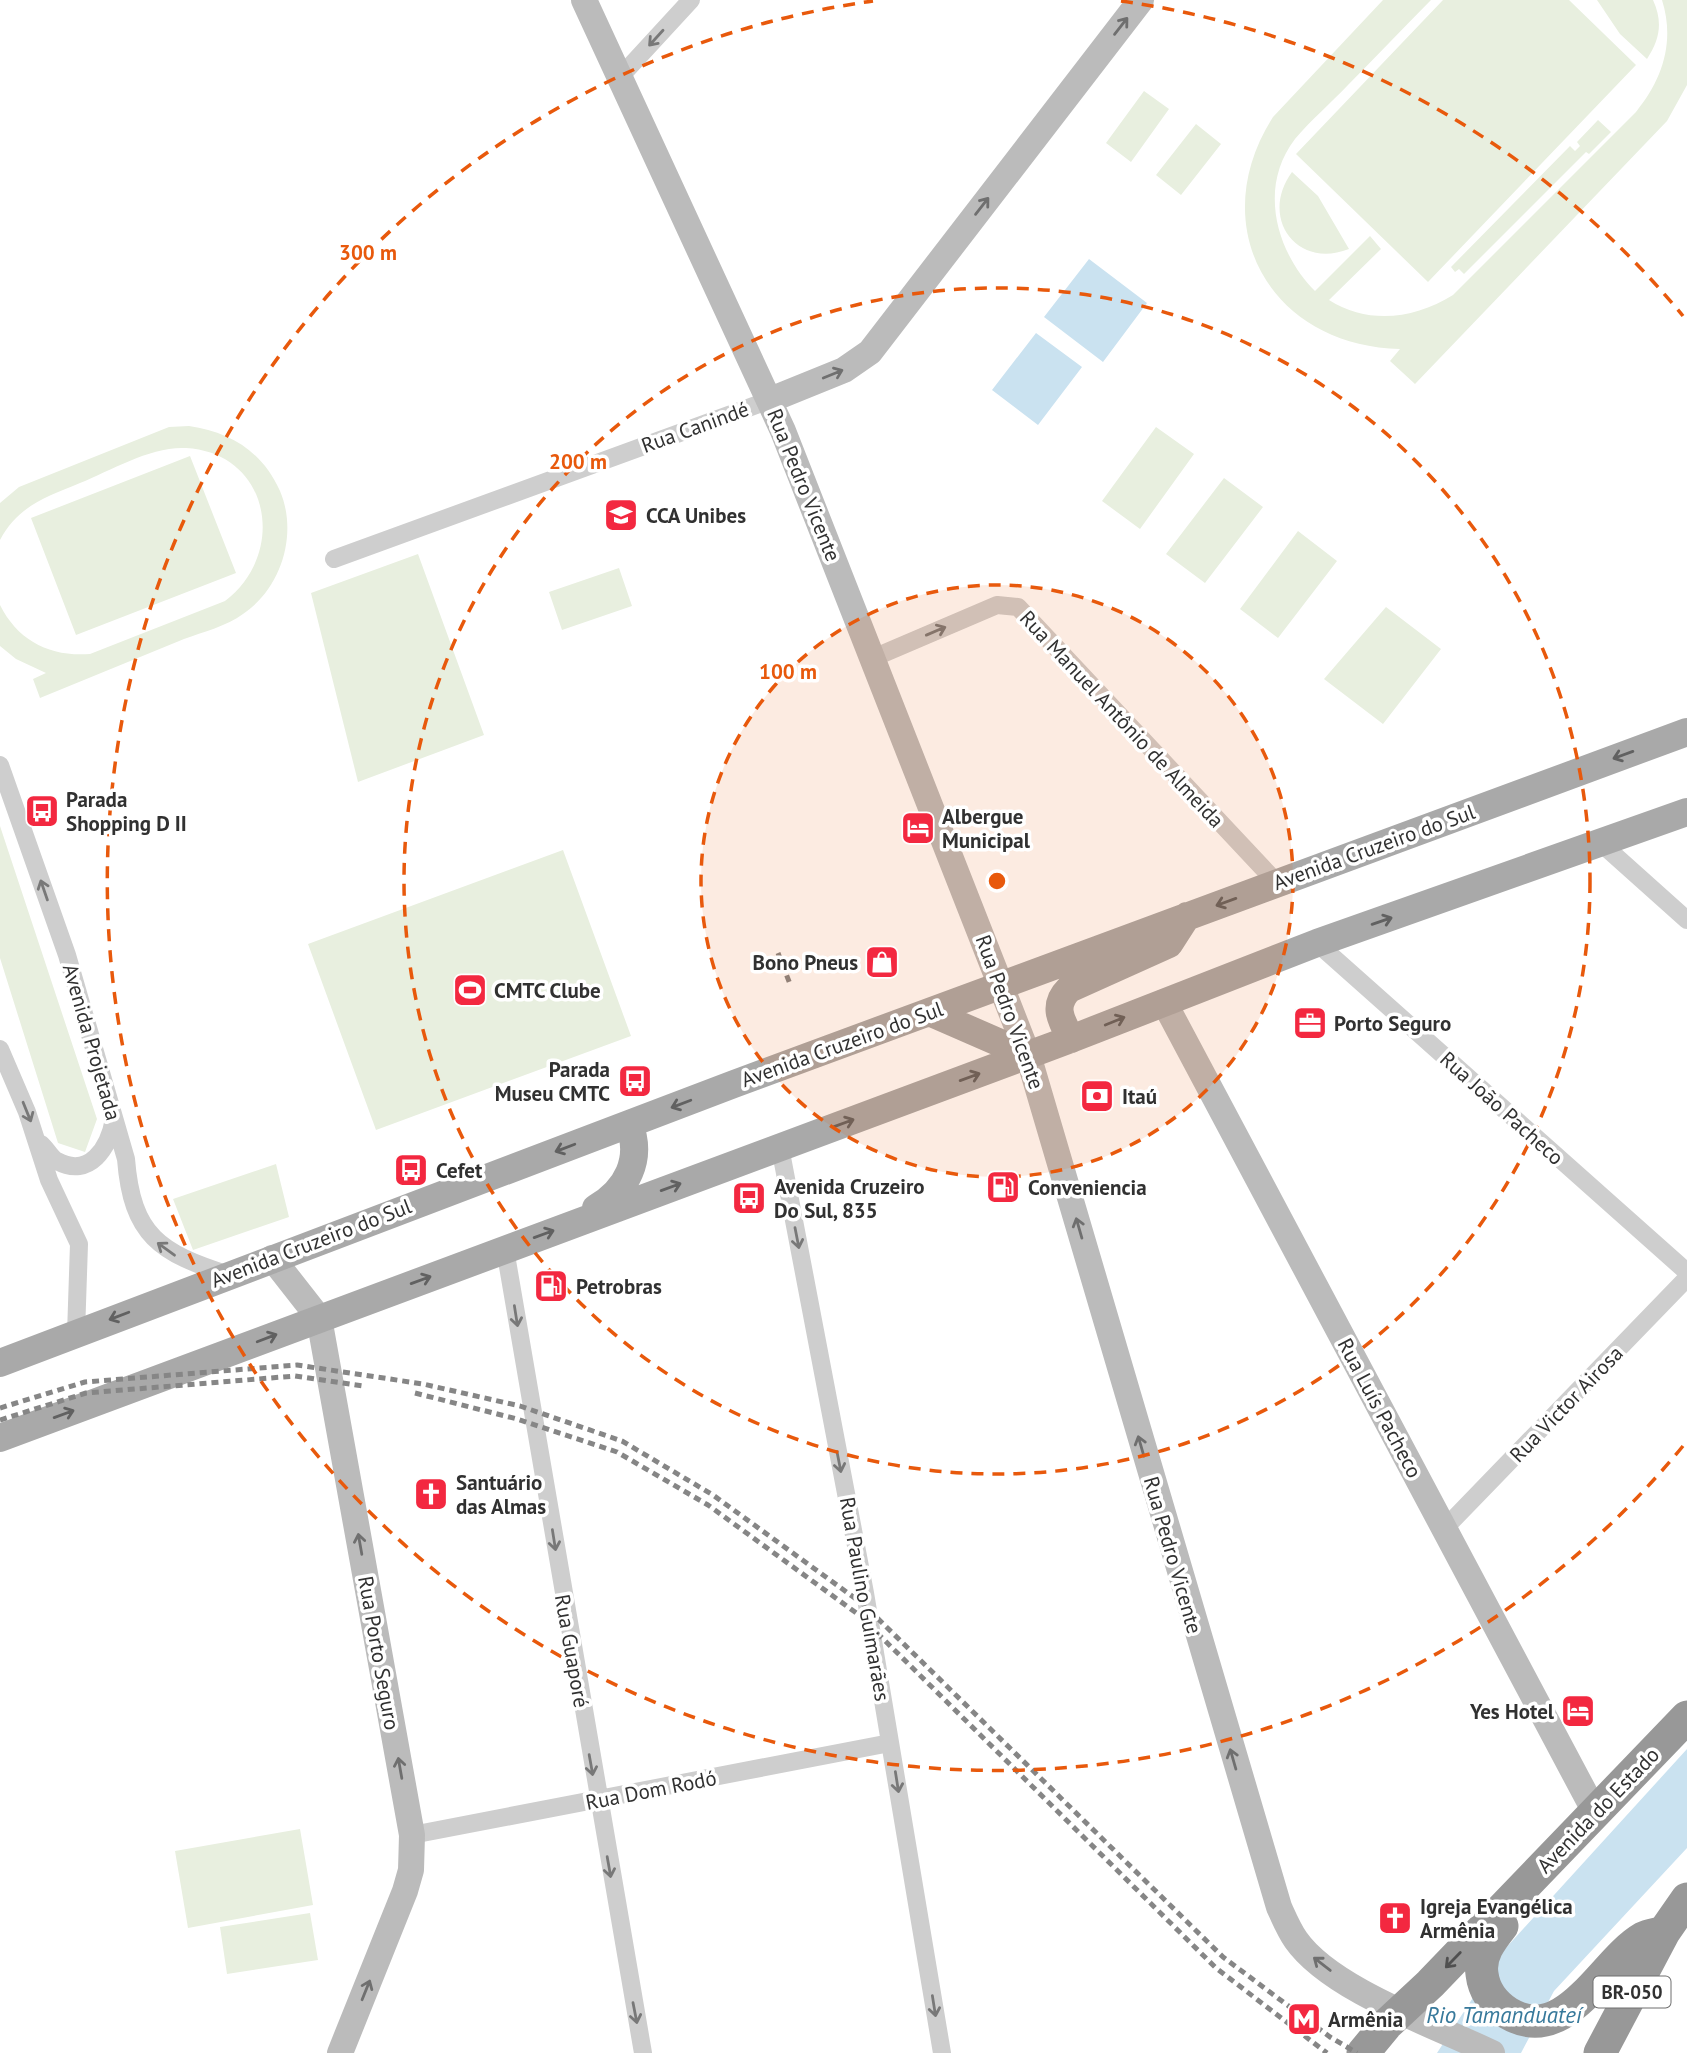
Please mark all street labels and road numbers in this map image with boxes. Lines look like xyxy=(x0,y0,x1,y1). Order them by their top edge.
street label: Rua Canindé xyxy=(638,395,752,459)
street label: Rua Pedro Vicente xyxy=(761,405,847,565)
street label: Rua Manuel Antônio de Almeida xyxy=(1014,605,1230,833)
street label: Avenida Cruzeiro do Sul xyxy=(1269,798,1479,896)
street label: Rua Pedro Vicente xyxy=(970,931,1050,1093)
street label: Avenida Projetada xyxy=(57,961,127,1123)
street label: Avenida Cruzeiro do Sul xyxy=(737,995,947,1093)
street label: Rua João Pacheco xyxy=(1435,1045,1569,1171)
street label: Avenida Cruzeiro do Sul xyxy=(207,1192,415,1294)
street label: Rua Luís Pacheco xyxy=(1332,1333,1428,1483)
street label: Rua Victor Airosa xyxy=(1504,1340,1628,1468)
street label: Rua Pedro Vicente xyxy=(1138,1473,1208,1637)
street label: Rua Paulino Guimarães xyxy=(834,1495,896,1703)
street label: Rua Porto Seguro xyxy=(352,1574,406,1732)
street label: Rua Guaporé xyxy=(549,1592,595,1710)
street label: Avenida do Estado xyxy=(1531,1741,1665,1879)
street label: Rua Dom Rodó xyxy=(583,1764,719,1816)
road number: BR-050 xyxy=(1594,1976,1670,2008)

